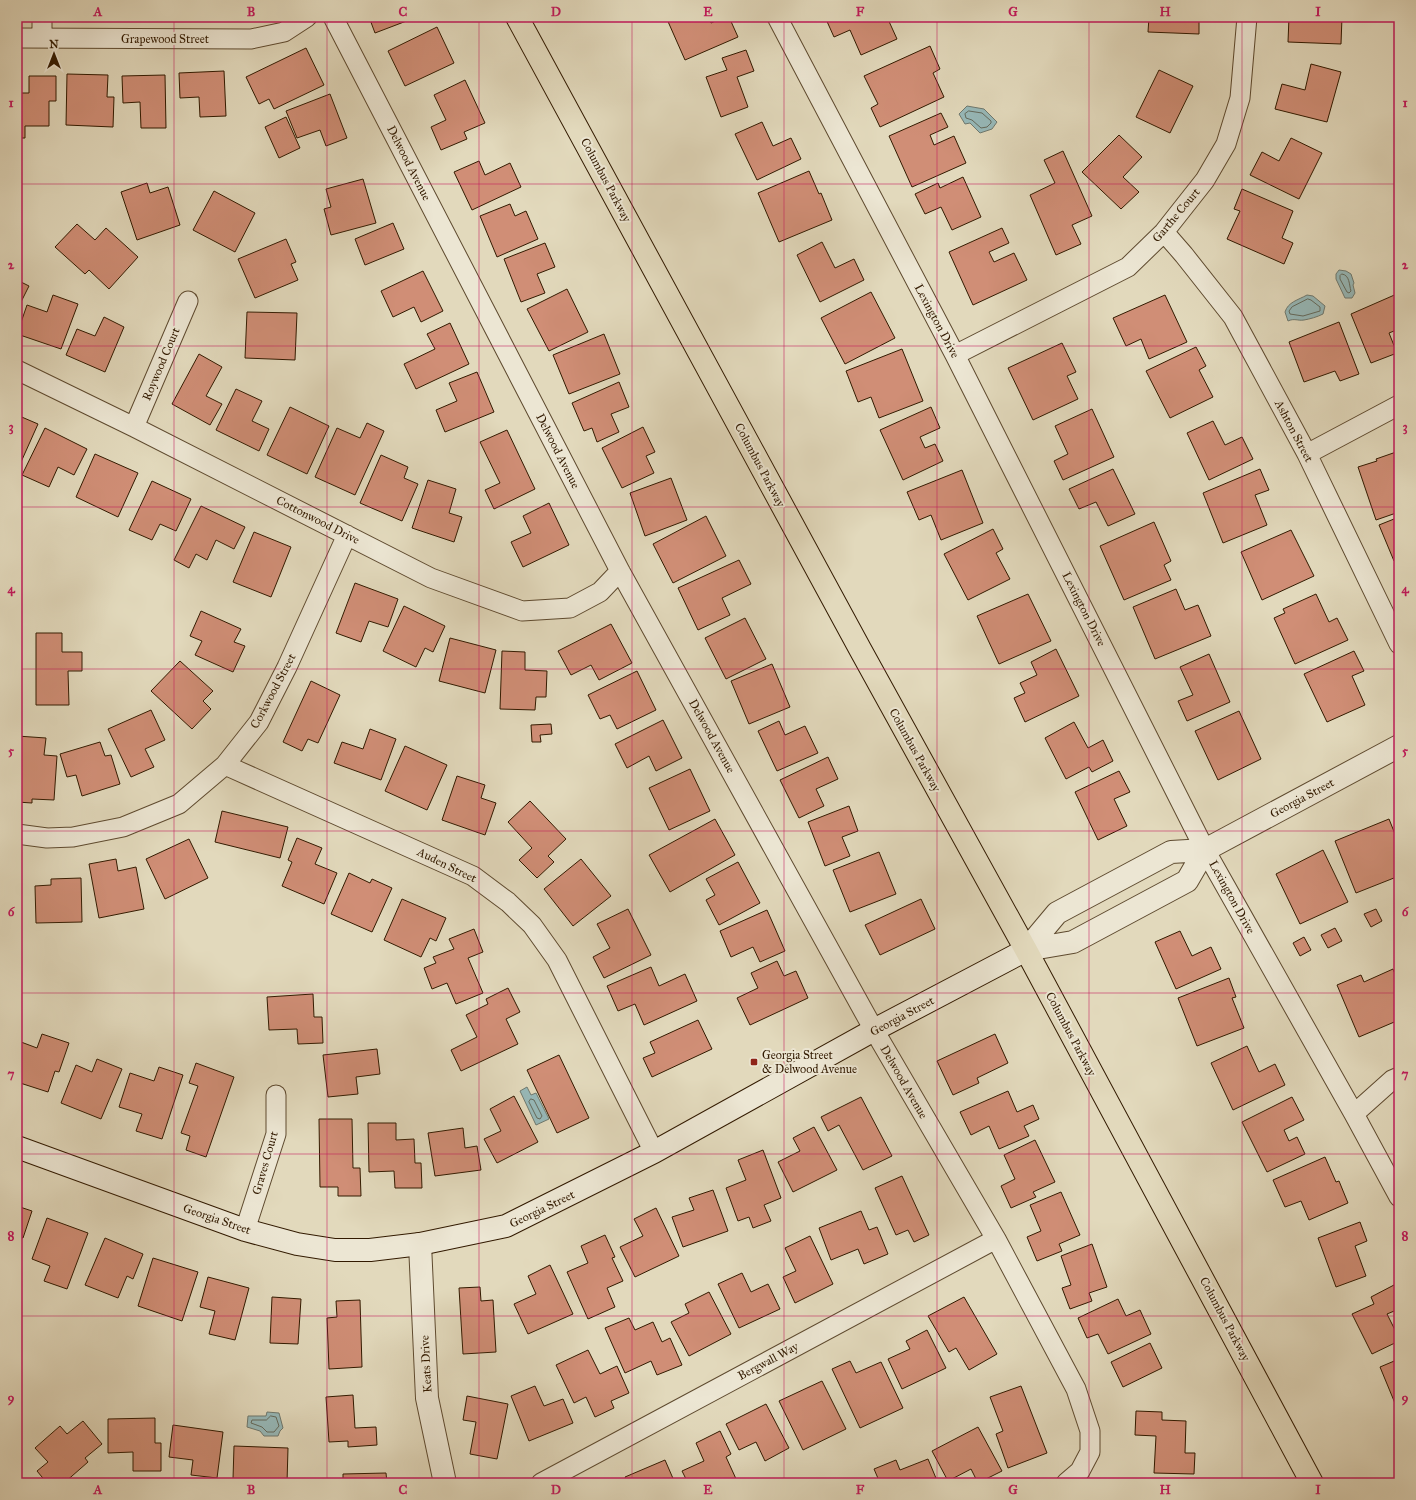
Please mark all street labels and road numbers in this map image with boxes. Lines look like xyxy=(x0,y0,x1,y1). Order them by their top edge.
street label: Grapewood Street xyxy=(121,32,210,46)
street label: Delwood Avenue xyxy=(384,123,434,203)
street label: Columbus Parkway xyxy=(578,136,634,225)
street label: Garthe Court xyxy=(1149,185,1203,245)
street label: Lexington Drive xyxy=(911,282,962,361)
street label: Roywood Court xyxy=(139,325,183,403)
street label: Ashton Street xyxy=(1271,397,1317,465)
street label: Delwood Avenue xyxy=(533,411,583,491)
street label: Columbus Parkway xyxy=(732,421,788,510)
street label: Cottonwood Drive xyxy=(274,493,362,547)
street label: Lexington Drive xyxy=(1058,569,1109,649)
street label: Corkwood Street xyxy=(247,651,299,731)
street label: Delwood Avenue xyxy=(686,697,738,775)
street label: Columbus Parkway xyxy=(886,706,944,794)
street label: Georgia Street xyxy=(1267,775,1338,822)
street label: Auden Street xyxy=(414,844,480,886)
street label: Lexington Drive xyxy=(1205,858,1258,937)
street label: Columbus Parkway xyxy=(1043,990,1099,1079)
street label: Georgia Street xyxy=(867,993,938,1040)
street label: Delwood Avenue xyxy=(877,1043,931,1121)
street label: Graves Court xyxy=(249,1129,281,1196)
street label: Georgia Street xyxy=(507,1187,578,1232)
street label: Georgia Street xyxy=(181,1201,253,1238)
street label: Columbus Parkway xyxy=(1197,1275,1253,1364)
street label: Keats Drive xyxy=(418,1335,434,1393)
street label: Bergwall Way xyxy=(735,1339,801,1384)

